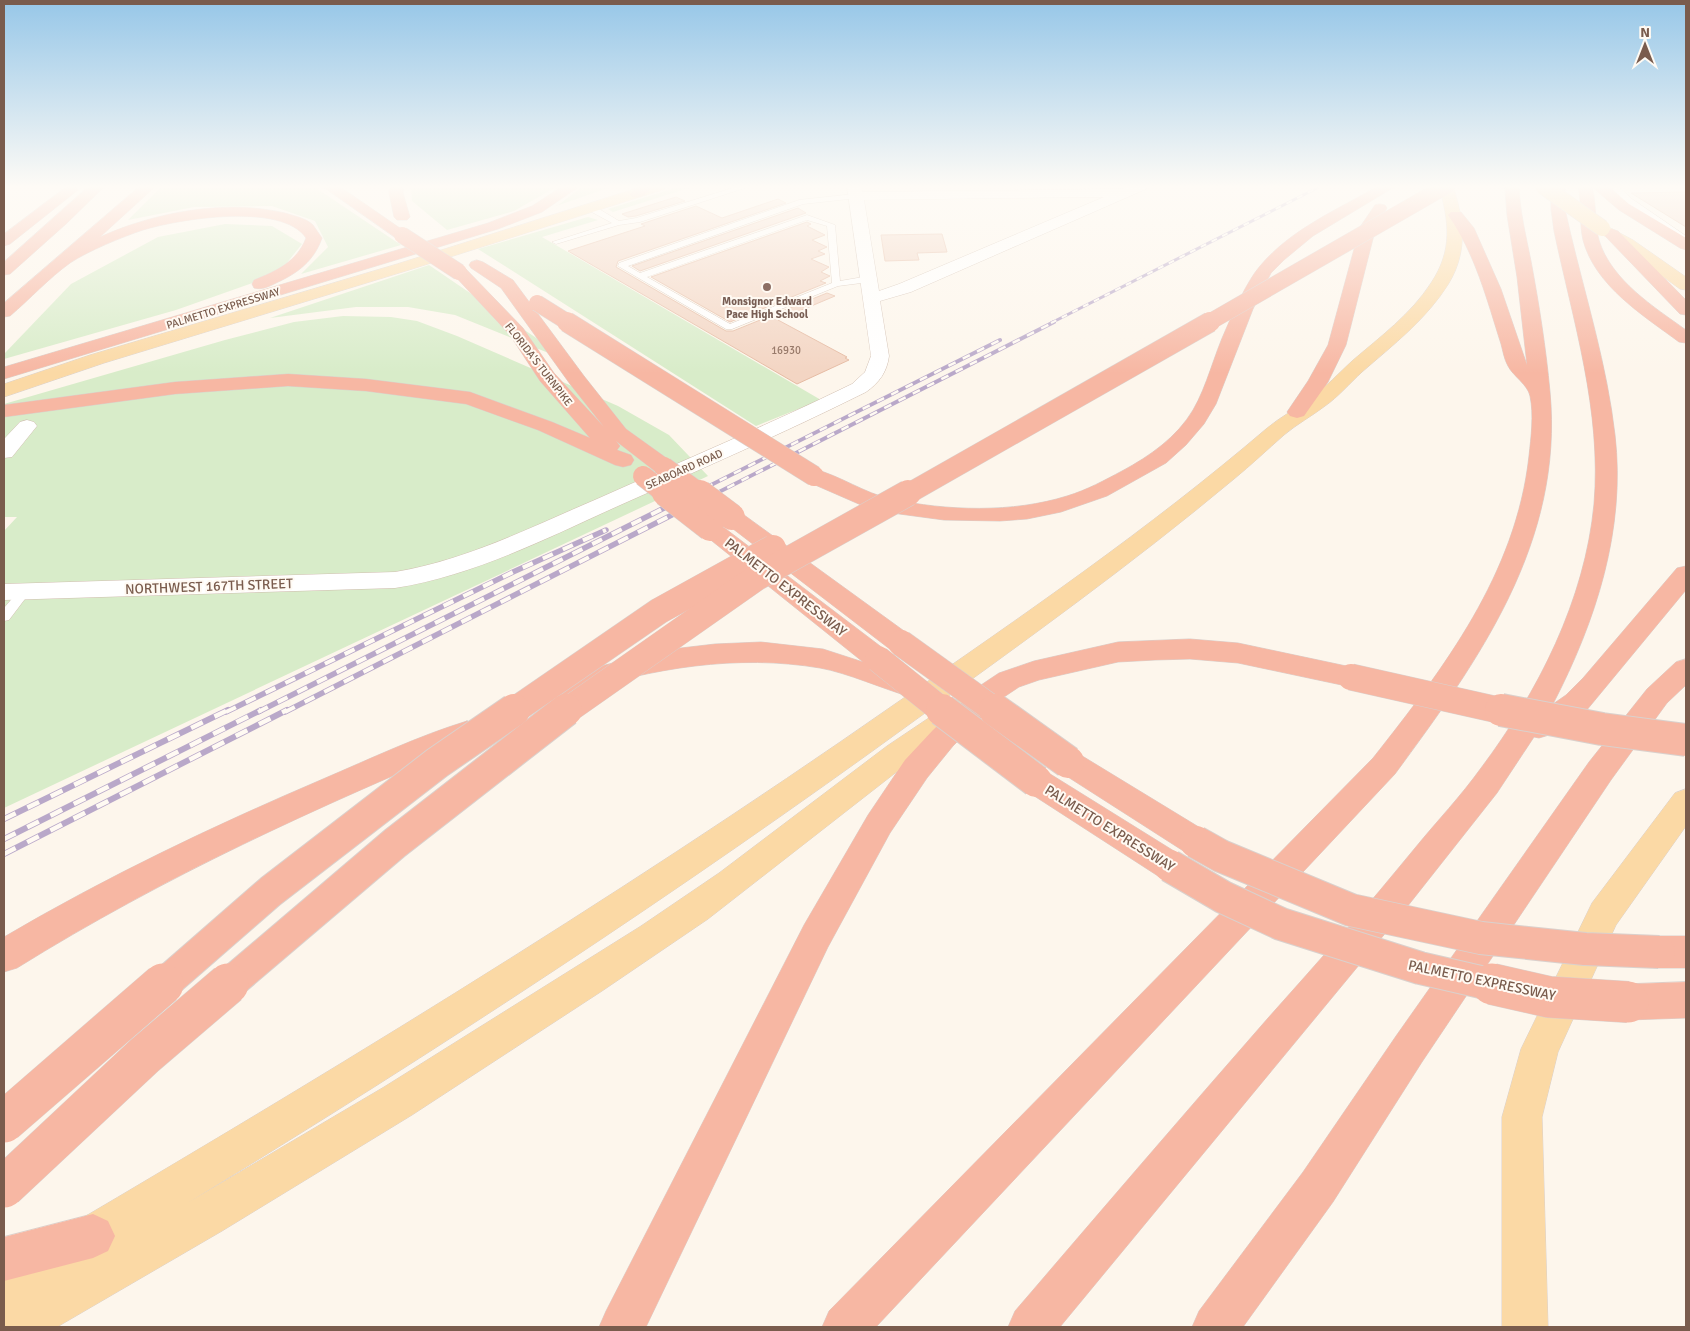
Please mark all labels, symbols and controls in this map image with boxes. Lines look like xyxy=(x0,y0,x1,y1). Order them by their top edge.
north arrow xyxy=(1620,20,1670,70)
text: N xyxy=(1640,24,1650,41)
marker: Monsignor Edward Pace High School xyxy=(761,281,773,293)
street label: PALMETTO EXPRESSWAY xyxy=(165,285,282,332)
place label: Monsignor Edward Pace High School xyxy=(722,295,812,321)
street label: FLORIDA'S TURNPIKE xyxy=(502,320,575,408)
house number: 16930 xyxy=(771,344,801,357)
street label: SEABOARD ROAD xyxy=(644,447,725,492)
street label: PALMETTO EXPRESSWAY xyxy=(721,534,850,640)
street label: NORTHWEST 167TH STREET xyxy=(125,575,293,598)
street label: PALMETTO EXPRESSWAY xyxy=(1042,781,1178,875)
street label: PALMETTO EXPRESSWAY xyxy=(1407,957,1557,1004)

